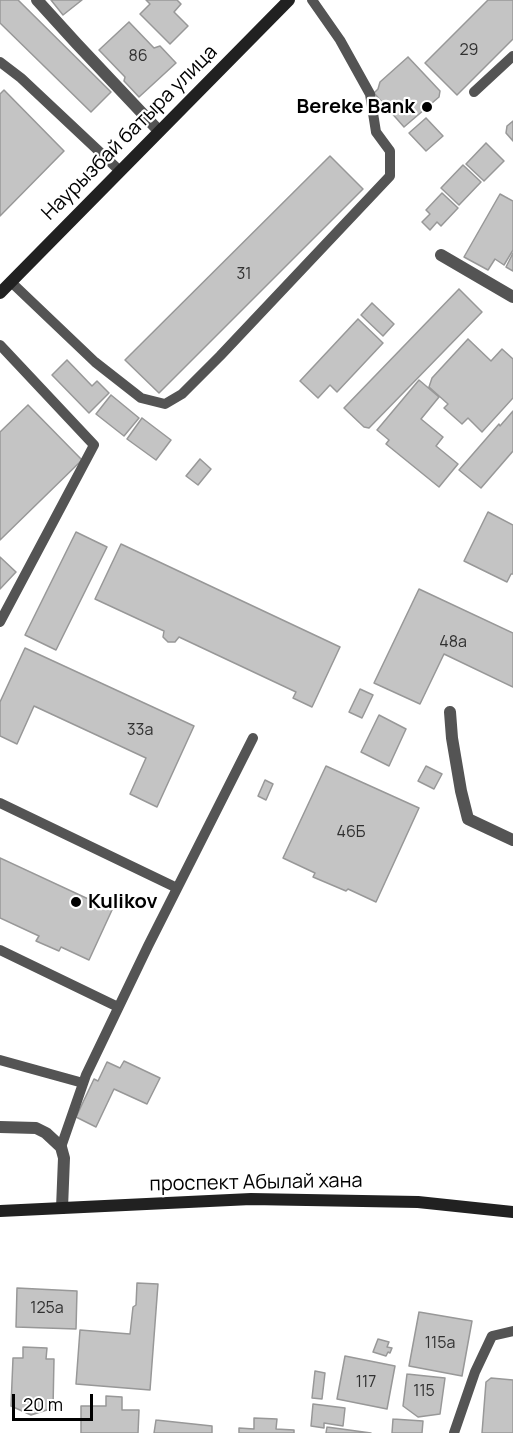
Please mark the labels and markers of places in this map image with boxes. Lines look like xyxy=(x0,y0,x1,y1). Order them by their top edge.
place label: Bereke Bank xyxy=(297,95,415,119)
marker: Bereke Bank xyxy=(420,100,434,114)
place label: Kulikov xyxy=(88,890,158,914)
marker: Kulikov xyxy=(69,895,83,909)

